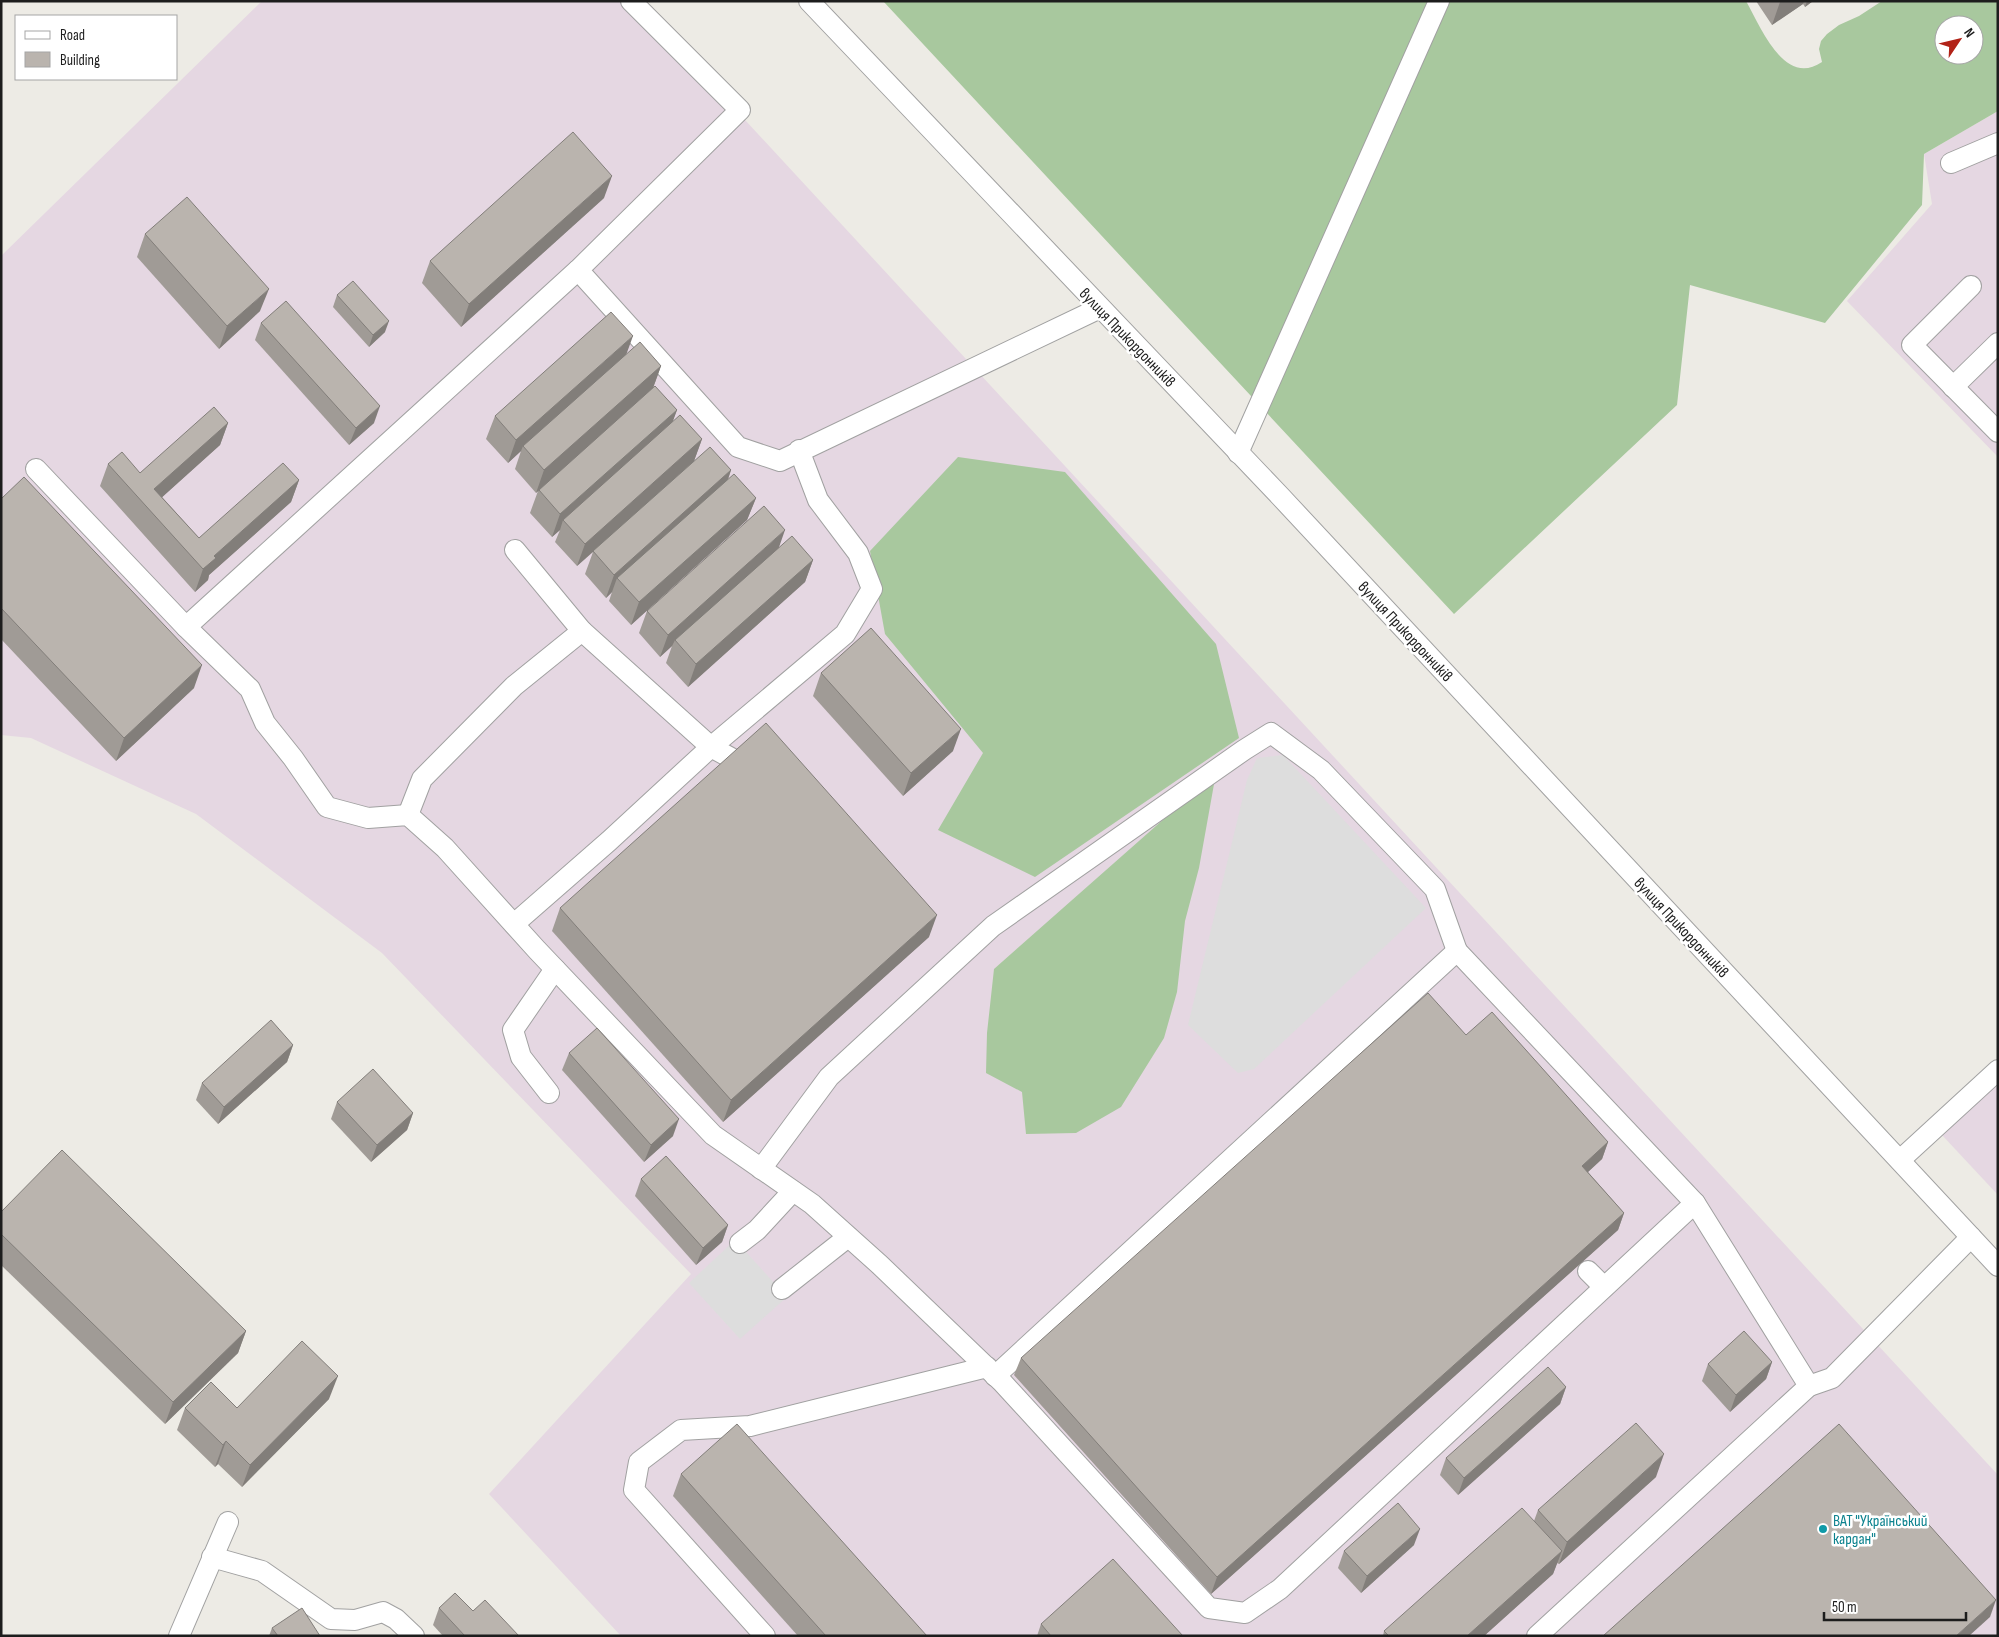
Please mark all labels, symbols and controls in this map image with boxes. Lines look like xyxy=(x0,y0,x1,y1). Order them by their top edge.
legend xyxy=(15,15,178,80)
north arrow xyxy=(1934,15,1984,65)
text: N xyxy=(1960,25,1978,41)
text: Road xyxy=(60,26,85,45)
text: Building xyxy=(60,51,100,70)
street label: вулиця Прикордонників xyxy=(1075,285,1179,391)
street label: вулиця Прикордонників xyxy=(1354,578,1456,686)
street label: вулиця Прикордонників xyxy=(1630,874,1732,982)
place label: ВАТ "Український кардан" xyxy=(1833,1512,1927,1549)
marker: ВАТ "Український кардан" xyxy=(1817,1523,1829,1535)
scale bar xyxy=(1824,1590,1966,1622)
text: 50 m xyxy=(1832,1598,1857,1617)

